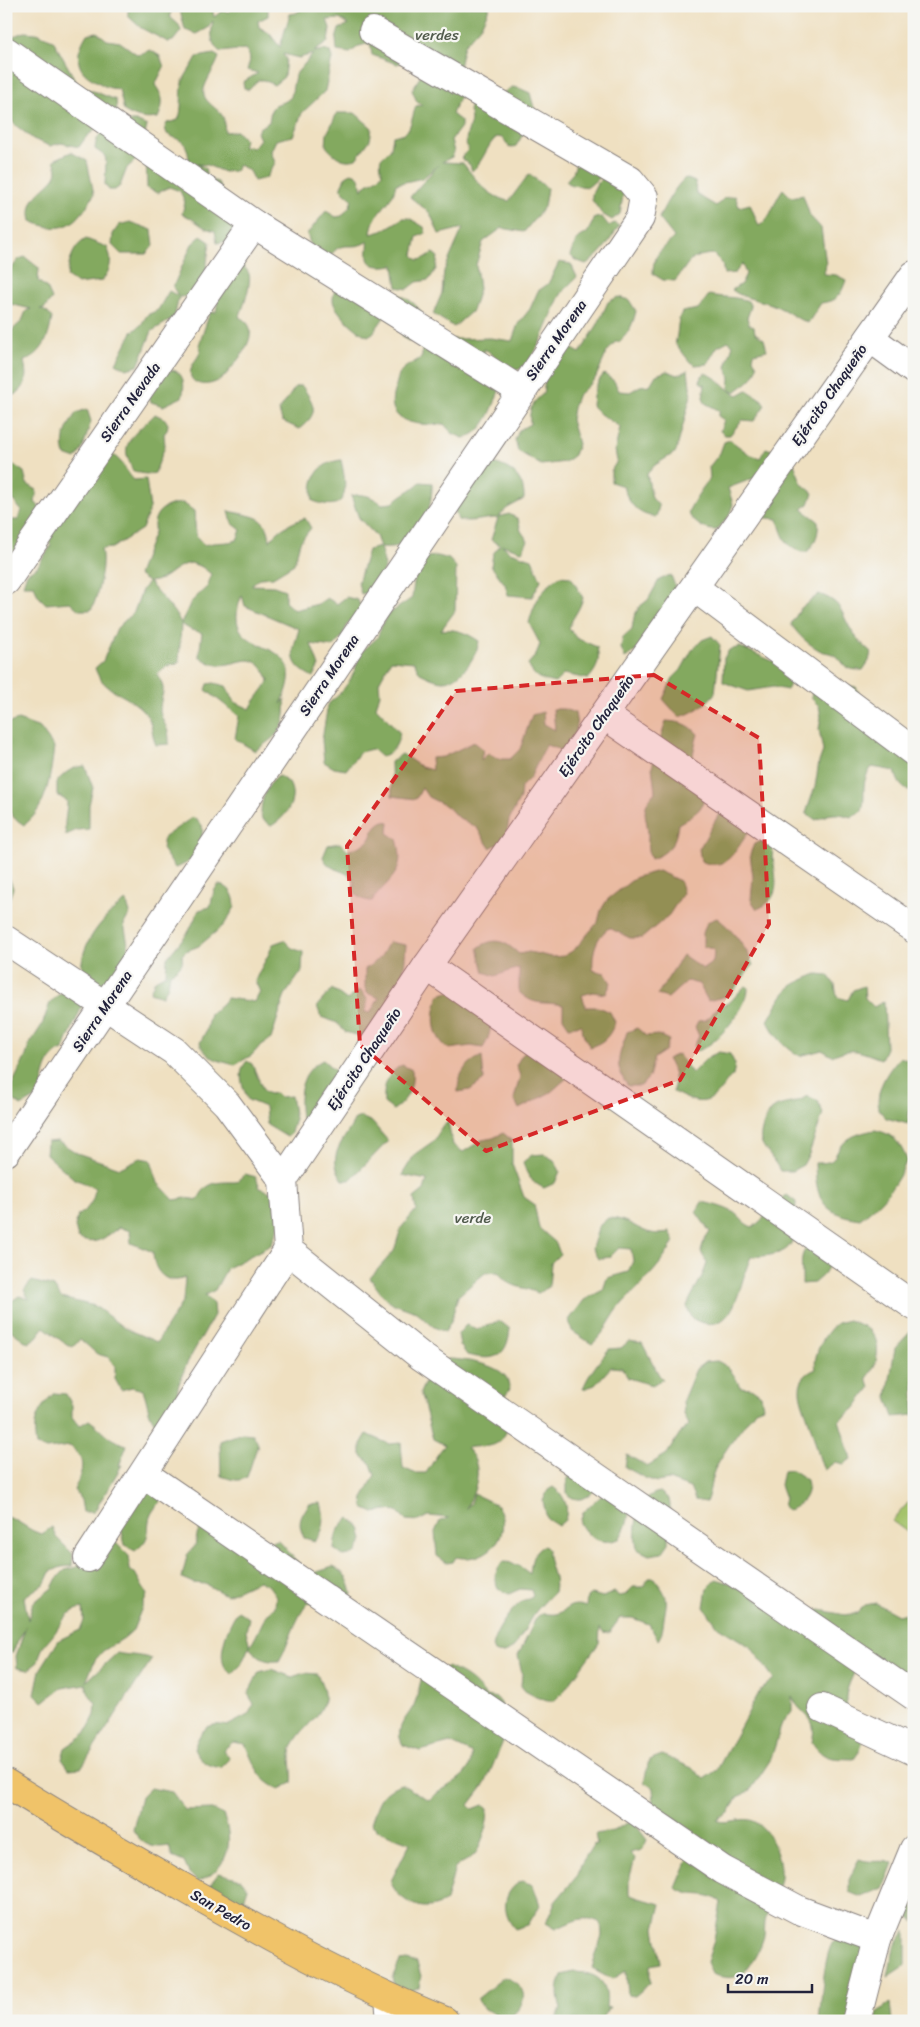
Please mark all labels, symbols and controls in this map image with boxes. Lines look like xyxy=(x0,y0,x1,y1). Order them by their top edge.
park label: verdes xyxy=(415,22,459,48)
street label: Sierra Morena xyxy=(518,294,594,386)
street label: Ejército Chaqueño xyxy=(784,338,874,452)
street label: Sierra Nevada xyxy=(93,356,168,448)
street label: Sierra Morena xyxy=(292,628,366,721)
street label: Ejército Chaqueño xyxy=(551,669,641,783)
street label: Sierra Morena xyxy=(65,964,139,1057)
street label: Ejército Chaqueño xyxy=(320,1001,409,1116)
park label: verde xyxy=(455,1205,492,1231)
street label: San Pedro xyxy=(186,1882,257,1938)
scale bar xyxy=(728,1962,811,1994)
text: 20 m xyxy=(735,1966,769,1992)

